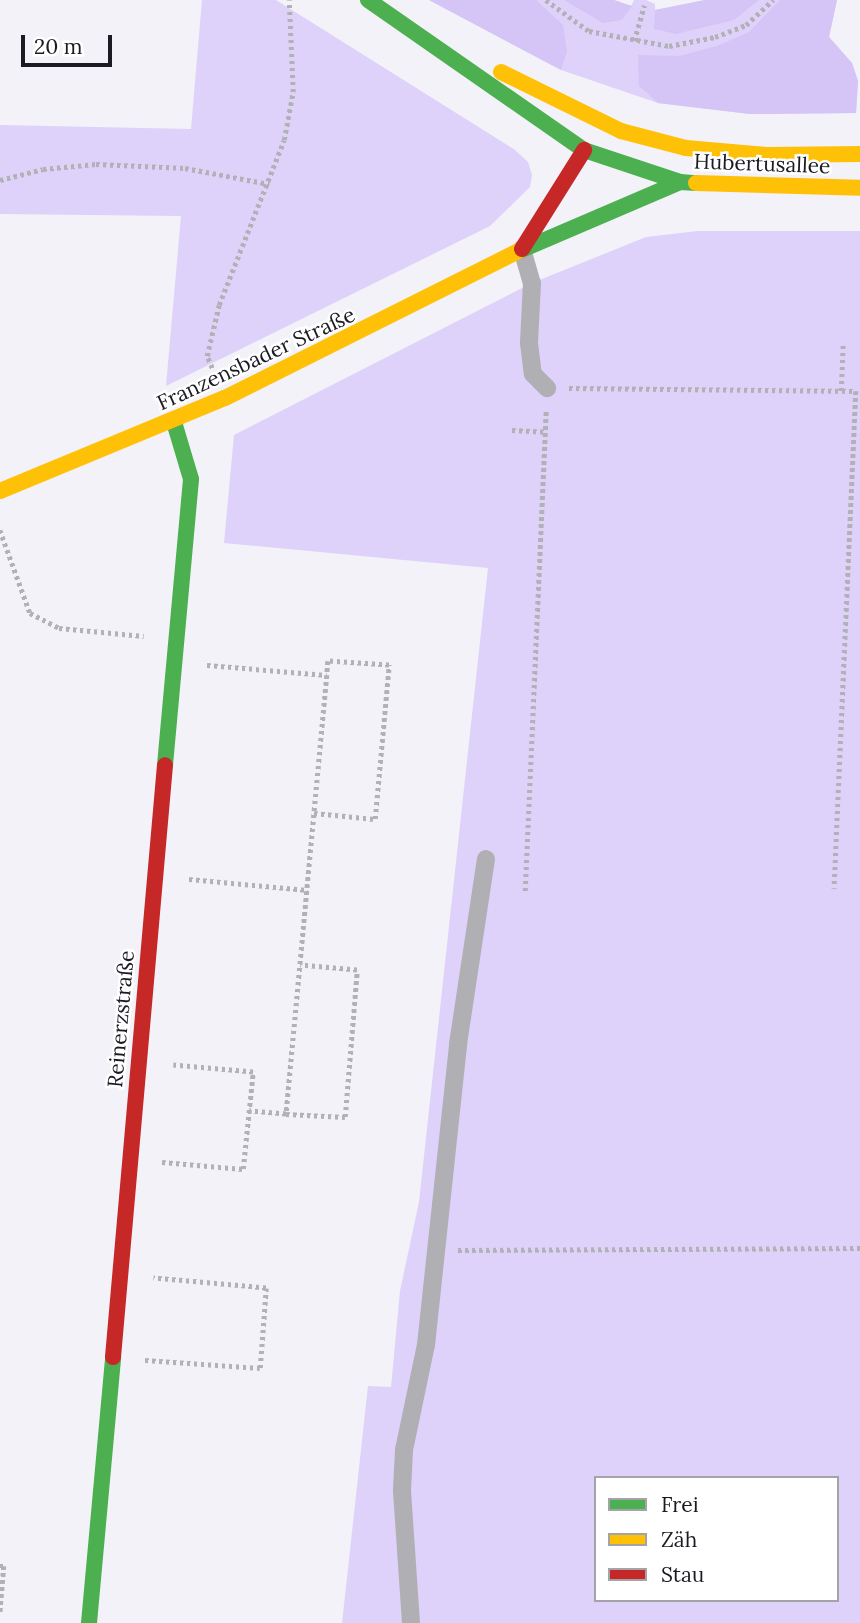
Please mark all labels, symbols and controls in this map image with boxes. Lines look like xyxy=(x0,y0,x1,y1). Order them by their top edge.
scale bar xyxy=(24,21,116,65)
text: 20 m xyxy=(34,33,83,60)
street label: Hubertusallee xyxy=(693,149,831,179)
street label: Franzensbader Straße xyxy=(153,302,359,416)
street label: Reinerzstraße xyxy=(102,949,140,1089)
legend xyxy=(594,1476,839,1602)
text: Frei xyxy=(661,1491,699,1518)
text: Zäh xyxy=(661,1526,697,1553)
text: Stau xyxy=(661,1561,704,1588)

